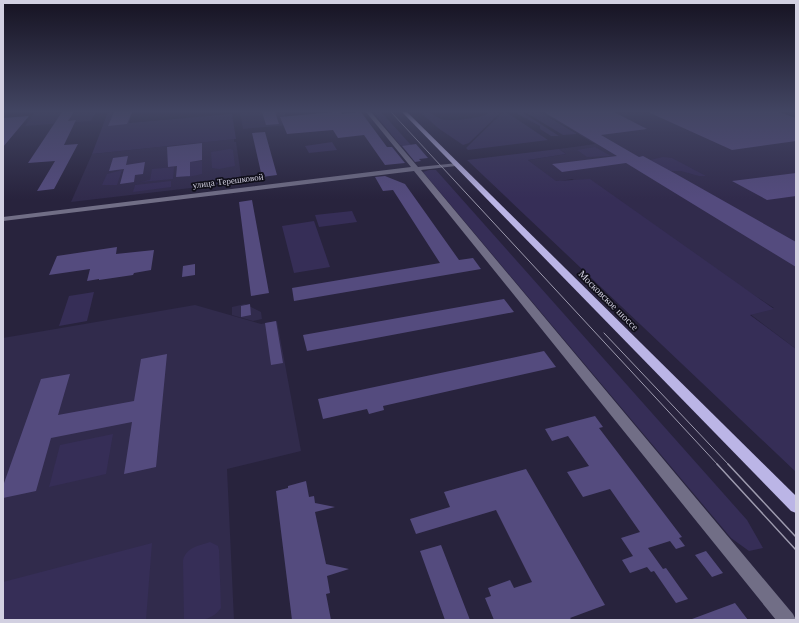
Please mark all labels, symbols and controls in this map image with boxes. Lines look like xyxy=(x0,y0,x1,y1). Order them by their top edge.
street label: улица Терешковой xyxy=(192,171,264,190)
street label: Московское шоссе xyxy=(576,267,642,334)

